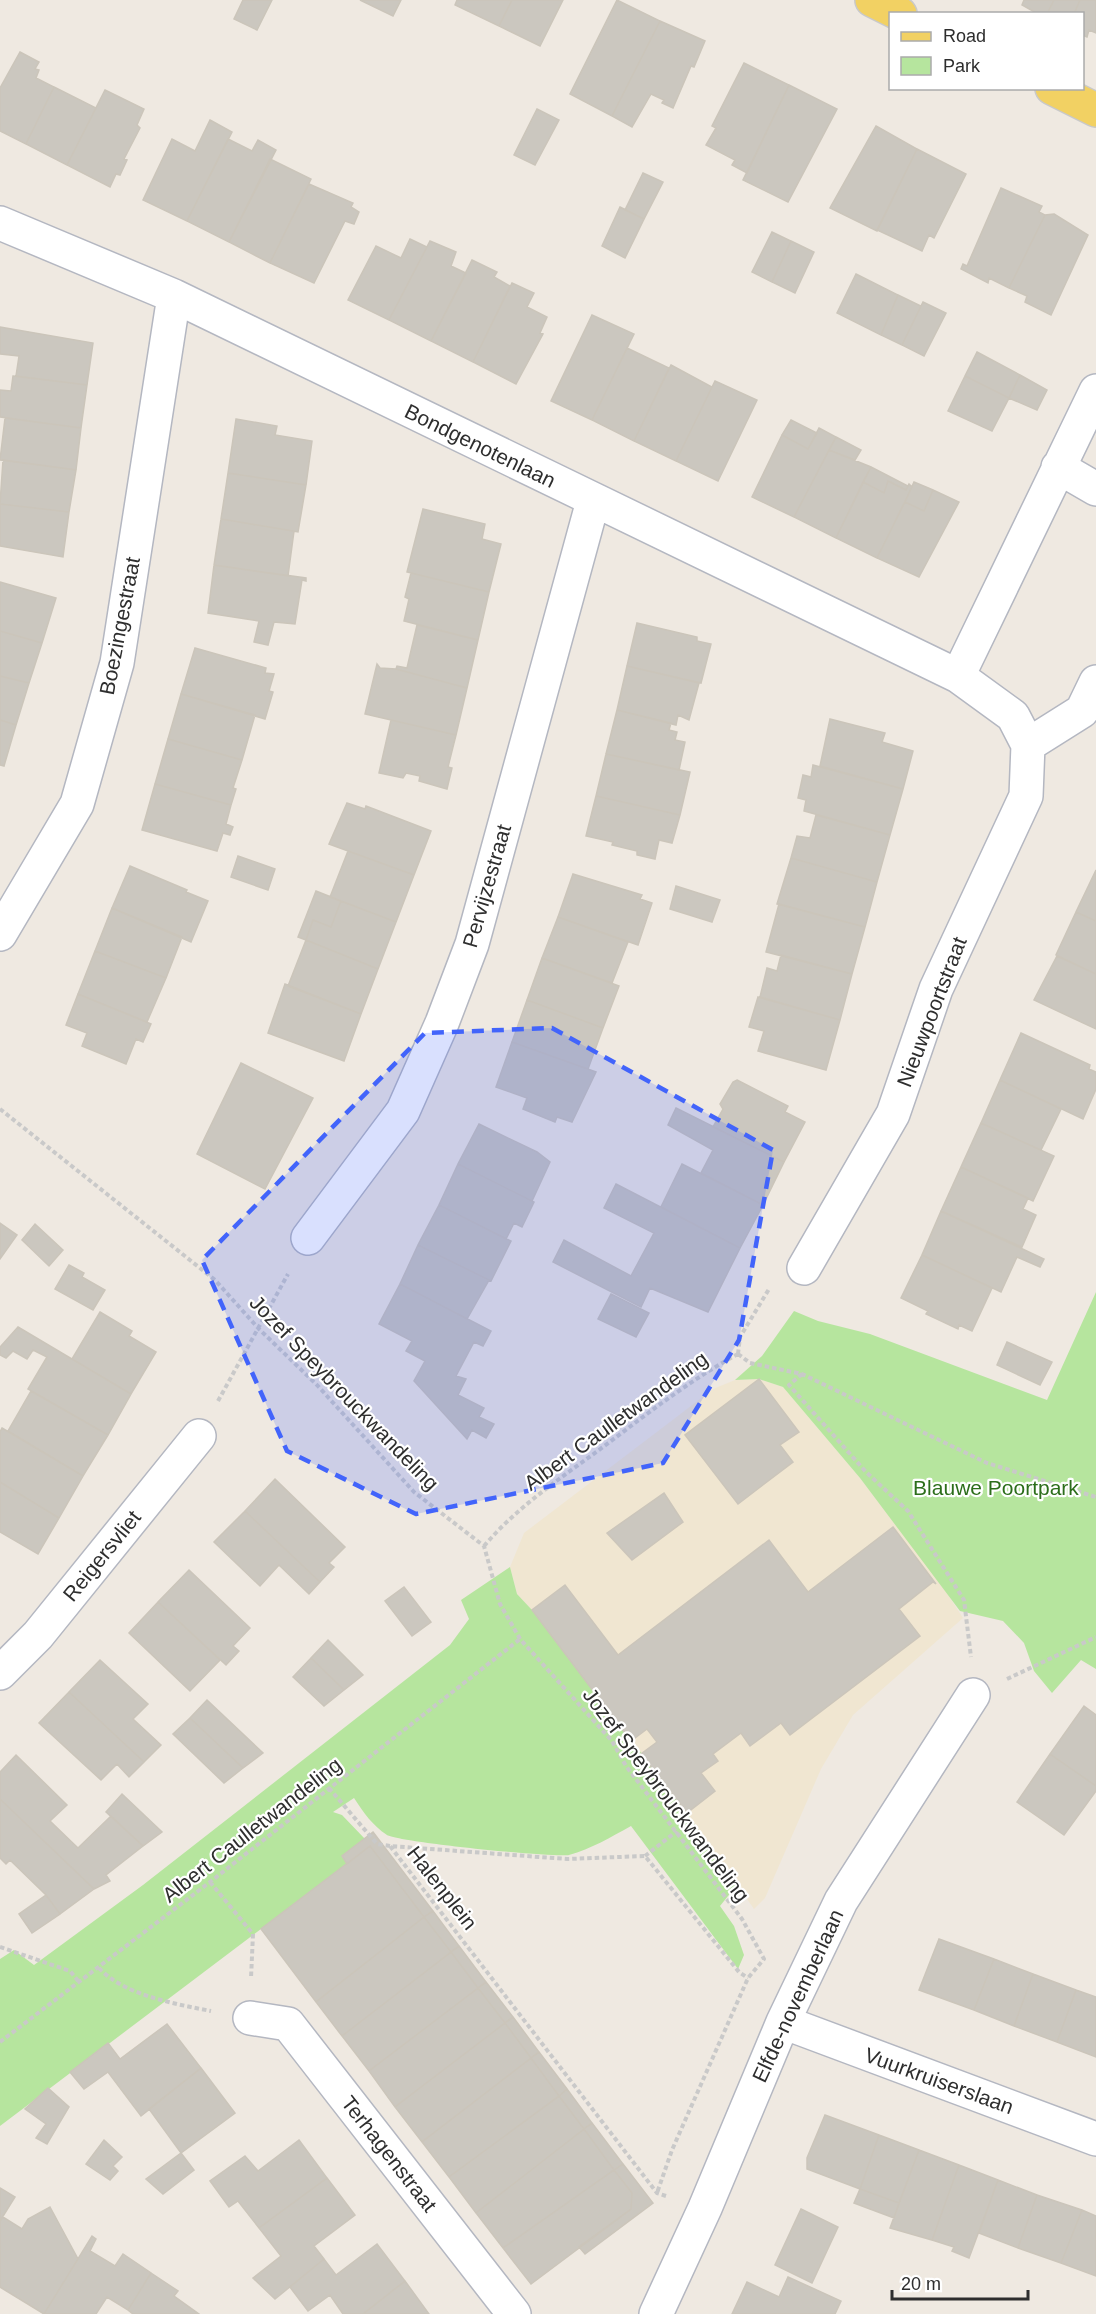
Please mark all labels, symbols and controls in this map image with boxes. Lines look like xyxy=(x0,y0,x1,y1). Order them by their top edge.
legend xyxy=(889,12,1084,90)
text: Road xyxy=(943,26,986,46)
text: Park xyxy=(943,56,981,76)
street label: Bondgenotenlaan xyxy=(401,399,559,492)
street label: Boezingestraat xyxy=(95,555,144,697)
street label: Pervijzestraat xyxy=(458,821,515,950)
street label: Nieuwpoortstraat xyxy=(892,933,971,1090)
street label: Jozef Speybrouckwandeling xyxy=(245,1291,443,1495)
street label: Albert Caulletwandeling xyxy=(520,1346,712,1495)
park label: Blauwe Poortpark xyxy=(913,1476,1079,1499)
street label: Reigersvliet xyxy=(58,1506,145,1606)
street label: Jozef Speybrouckwandeling xyxy=(579,1683,754,1906)
street label: Albert Caulletwandeling xyxy=(158,1753,346,1907)
street label: Halenplein xyxy=(403,1842,482,1934)
street label: Elfde-novemberlaan xyxy=(747,1906,848,2086)
street label: Vuurkruiserslaan xyxy=(862,2043,1017,2118)
street label: Terhagenstraat xyxy=(337,2091,442,2216)
scale bar xyxy=(892,2263,1028,2301)
text: 20 m xyxy=(901,2274,941,2294)

